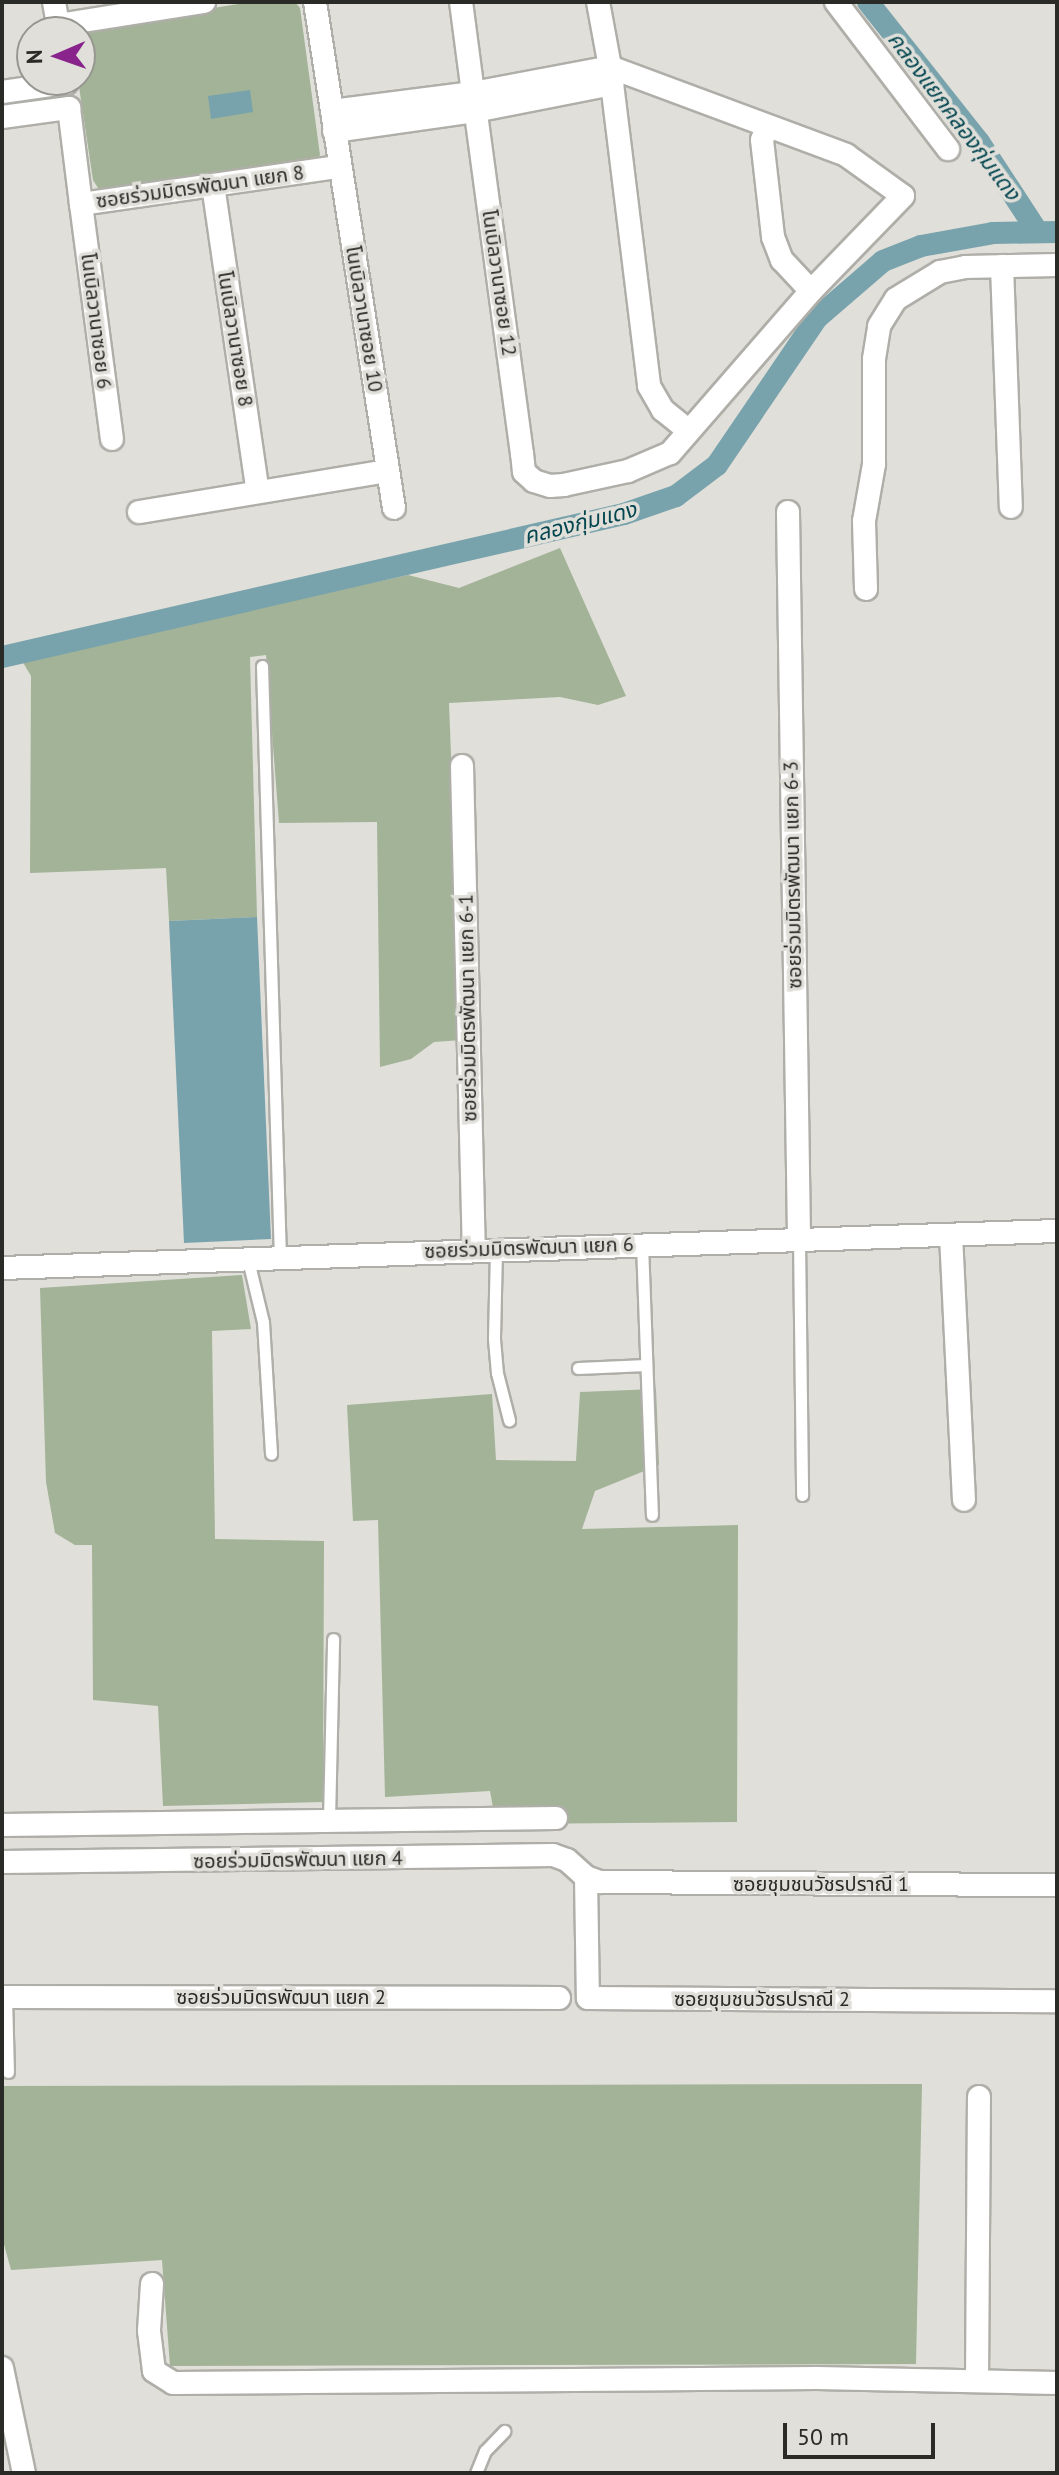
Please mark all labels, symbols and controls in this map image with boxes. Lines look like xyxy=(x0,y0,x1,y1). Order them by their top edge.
north arrow xyxy=(16,16,96,96)
water label: คลองแยกคลองกุ่มแดง xyxy=(882,27,1026,205)
text: N xyxy=(20,49,48,64)
street label: ซอยร่วมมิตรพัฒนา แยก 8 xyxy=(95,161,305,213)
street label: โนเบิลวานาซอย 12 xyxy=(477,208,521,358)
street label: โนเบิลวานาซอย 10 xyxy=(341,244,387,394)
street label: โนเบิลวานาซอย 6 xyxy=(76,252,116,390)
street label: โนเบิลวานาซอย 8 xyxy=(212,270,258,408)
water label: คลองกุ่มแดง xyxy=(521,496,639,550)
street label: ซอยร่วมมิตรพัฒนา แยก 6-3 xyxy=(779,761,807,989)
street label: ซอยร่วมมิตรพัฒนา แยก 6-1 xyxy=(454,894,482,1122)
street label: ซอยร่วมมิตรพัฒนา แยก 6 xyxy=(424,1232,634,1264)
street label: ซอยร่วมมิตรพัฒนา แยก 4 xyxy=(193,1846,403,1874)
street label: ซอยชุมชนวัชรปราณี 1 xyxy=(733,1872,909,1896)
street label: ซอยร่วมมิตรพัฒนา แยก 2 xyxy=(176,1985,386,2009)
street label: ซอยชุมชนวัชรปราณี 2 xyxy=(674,1987,850,2011)
scale bar xyxy=(787,2407,939,2457)
text: 50 m xyxy=(797,2421,849,2452)

